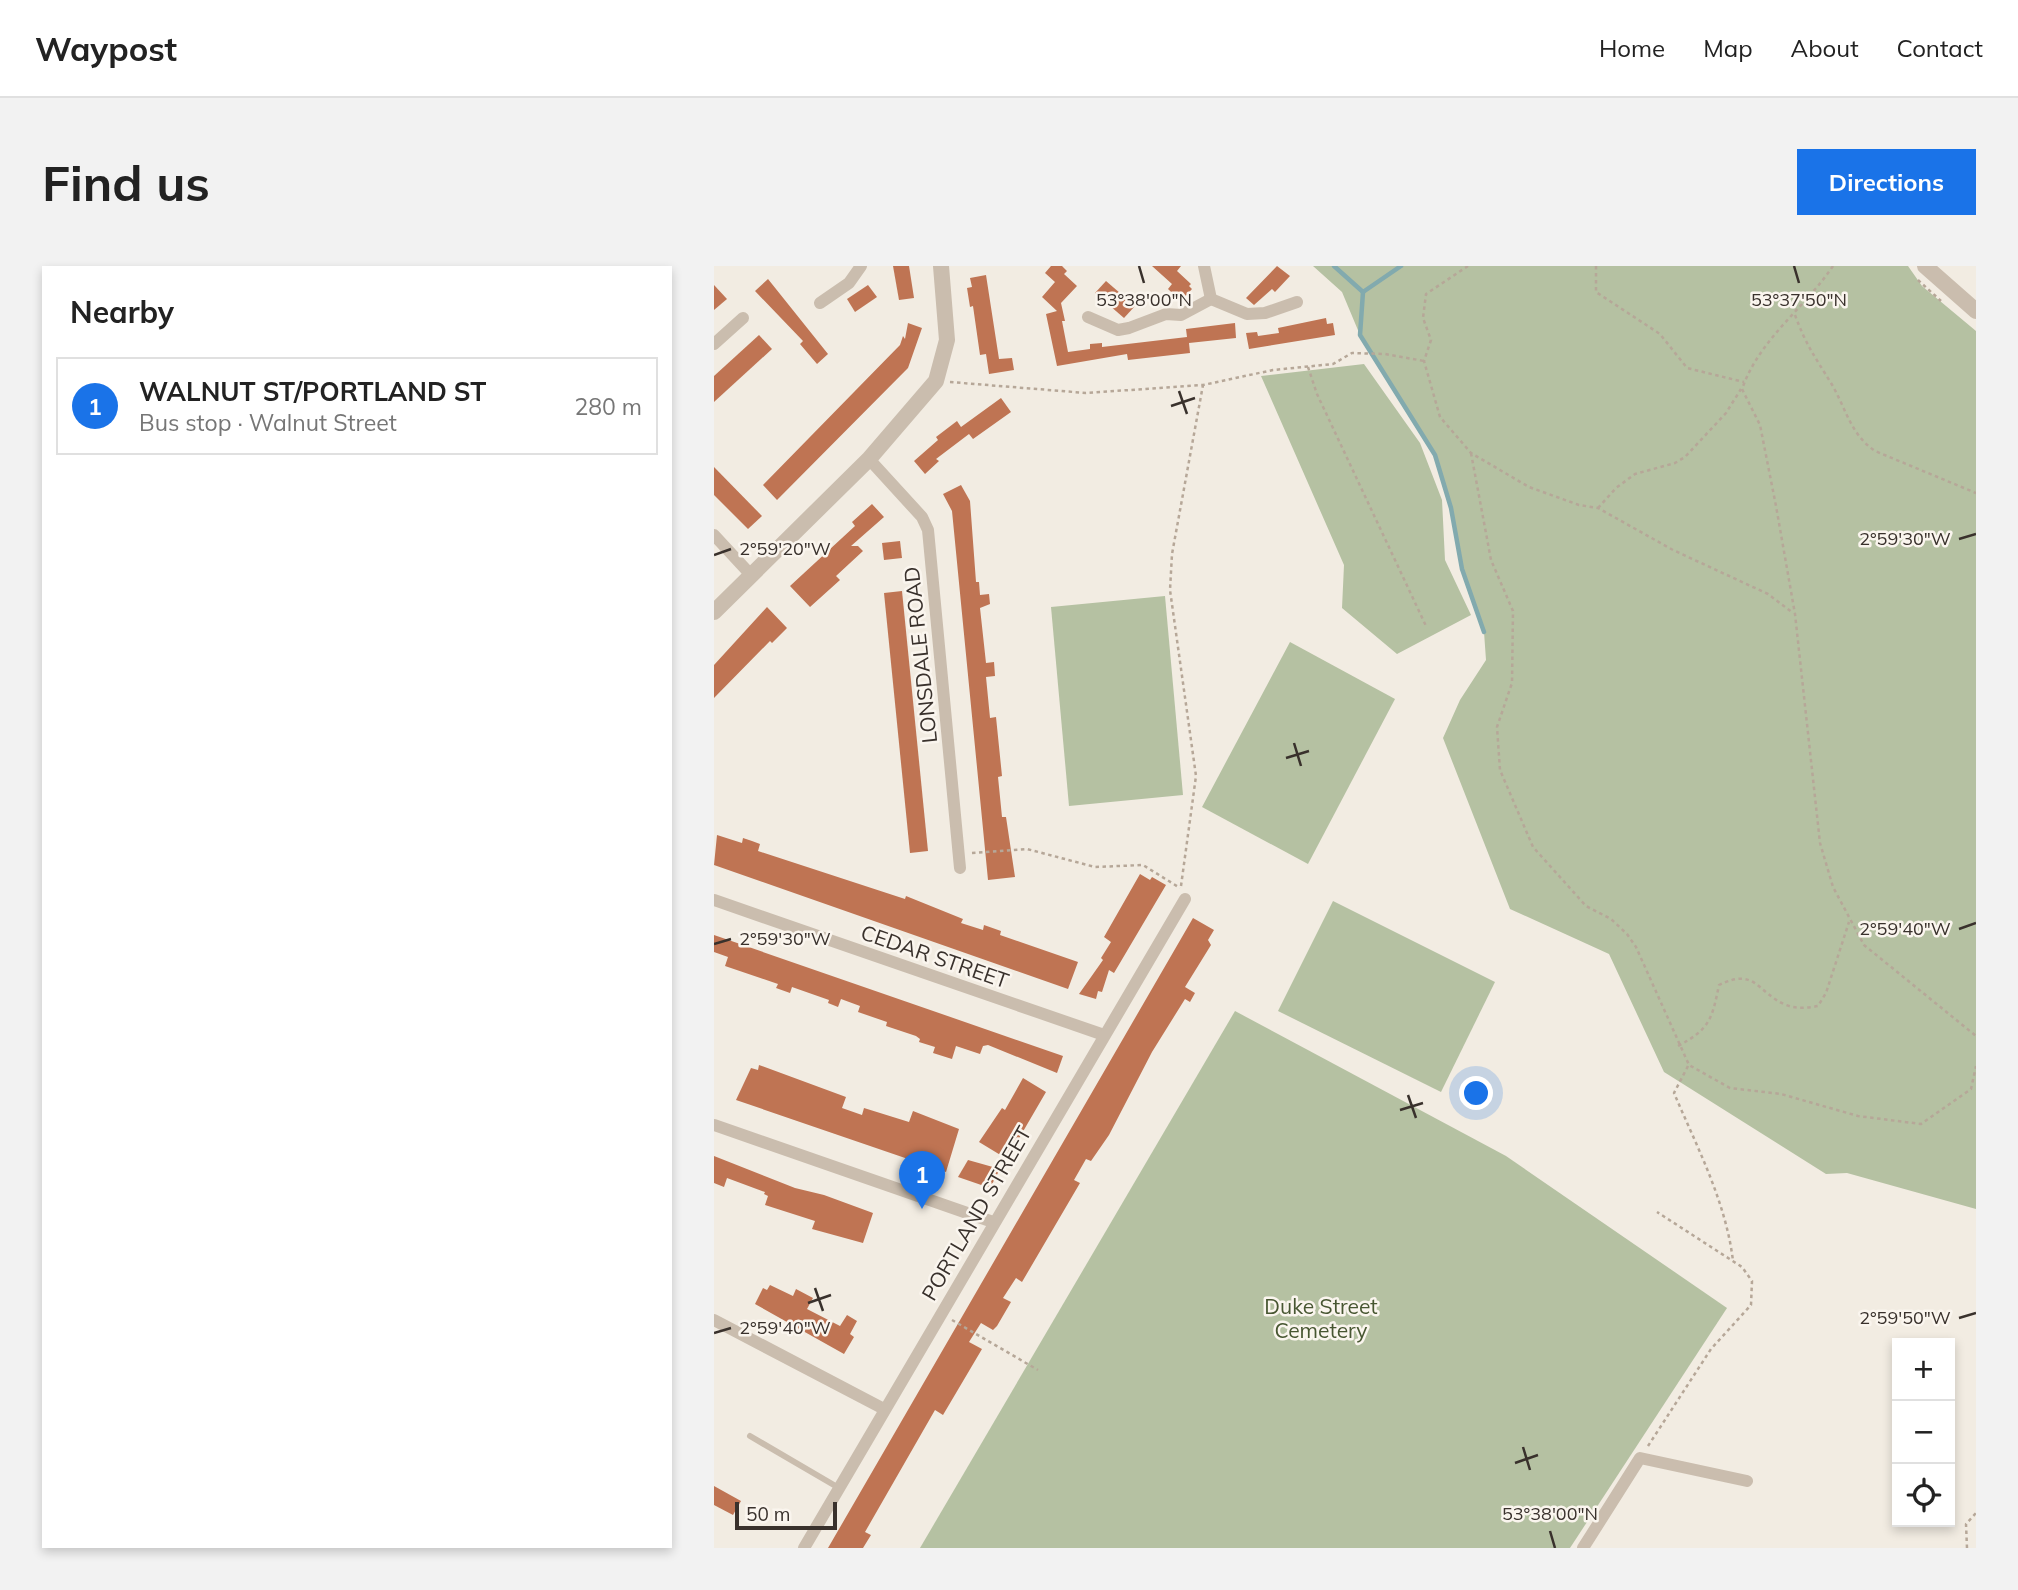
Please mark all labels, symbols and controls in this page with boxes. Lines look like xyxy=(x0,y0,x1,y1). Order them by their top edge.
text: Waypost xyxy=(35,28,177,69)
text: Home xyxy=(1599,33,1665,63)
text: Map xyxy=(1703,33,1753,63)
text: About xyxy=(1791,33,1859,63)
text: Contact xyxy=(1897,33,1983,63)
button: Directions xyxy=(1797,149,1976,215)
text: Find us xyxy=(42,152,210,213)
text: 53°38'00"N xyxy=(1096,288,1192,311)
text: 53°37'50"N xyxy=(1751,288,1847,311)
text: Nearby xyxy=(70,293,174,331)
text: WALNUT ST/PORTLAND ST xyxy=(139,375,486,408)
text: 1 xyxy=(88,392,102,421)
text: 280 m xyxy=(574,392,642,421)
text: Bus stop · Walnut Street xyxy=(139,408,397,437)
text: 2°59'30"W xyxy=(1859,527,1951,550)
text: 2°59'20"W xyxy=(739,537,831,560)
street label: LONSDALE ROAD xyxy=(898,565,942,745)
text: 2°59'40"W xyxy=(1859,917,1951,940)
street label: CEDAR STREET xyxy=(858,919,1013,994)
text: 2°59'30"W xyxy=(739,927,831,950)
your location xyxy=(1459,1076,1493,1110)
street label: PORTLAND STREET xyxy=(916,1121,1037,1305)
pin: 1 xyxy=(899,1151,945,1209)
park label: Duke Street Cemetery xyxy=(1264,1293,1378,1343)
text: 2°59'50"W xyxy=(1859,1306,1951,1329)
text: 2°59'40"W xyxy=(739,1316,831,1339)
map controls xyxy=(1892,1338,1955,1527)
button: + xyxy=(1892,1338,1955,1401)
button: − xyxy=(1892,1401,1955,1464)
button: locate xyxy=(1892,1464,1955,1527)
scale bar xyxy=(735,1499,836,1531)
text: 50 m xyxy=(746,1502,790,1526)
text: 53°38'00"N xyxy=(1502,1502,1598,1525)

